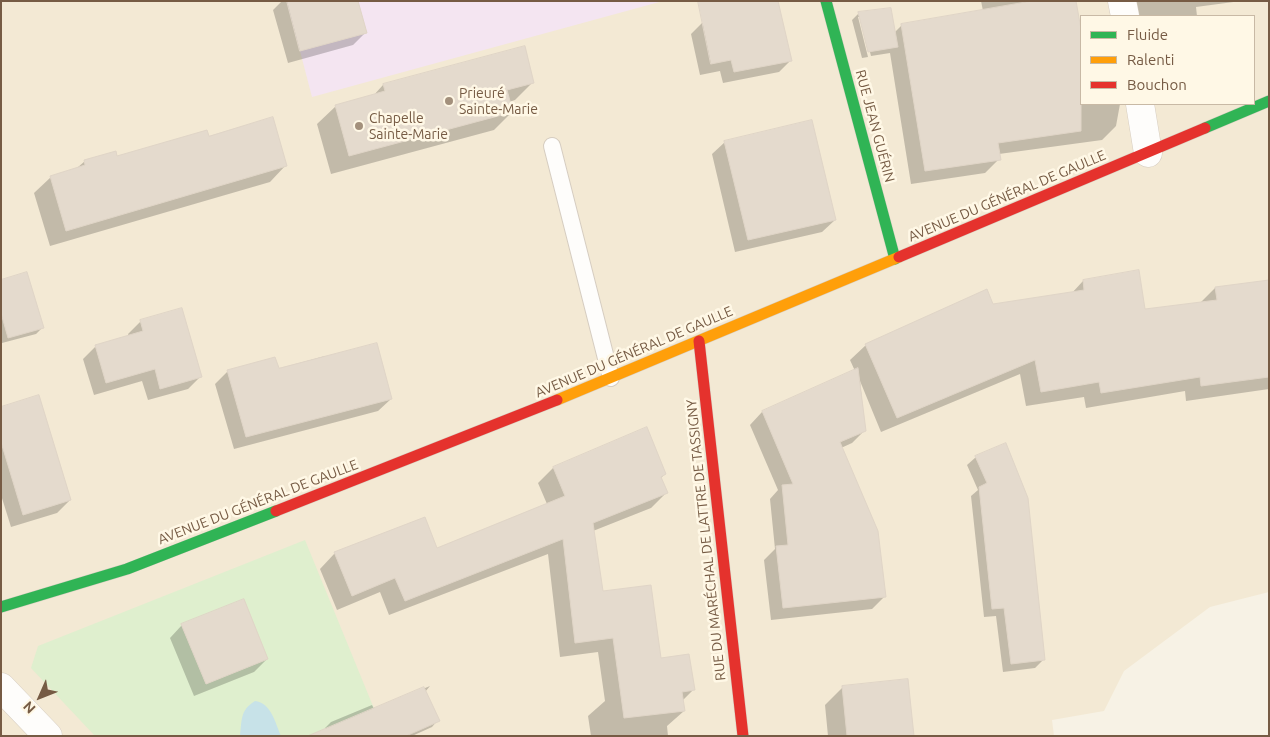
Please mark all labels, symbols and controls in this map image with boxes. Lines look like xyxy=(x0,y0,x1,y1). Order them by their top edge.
legend xyxy=(1080,15,1255,105)
text: Fluide xyxy=(1127,26,1168,43)
text: Ralenti xyxy=(1127,51,1174,68)
street label: RUE JEAN GUÉRIN xyxy=(852,68,898,184)
text: Bouchon xyxy=(1127,76,1187,93)
place label: Prieuré Sainte-Marie xyxy=(459,85,538,118)
marker: Prieuré Sainte-Marie xyxy=(443,95,455,107)
place label: Chapelle Sainte-Marie xyxy=(369,110,448,142)
marker: Chapelle Sainte-Marie xyxy=(353,120,365,132)
street label: AVENUE DU GÉNÉRAL DE GAULLE xyxy=(906,147,1108,245)
street label: AVENUE DU GÉNÉRAL DE GAULLE xyxy=(533,303,735,401)
street label: RUE DU MARÉCHAL DE LATTRE DE TASSIGNY xyxy=(683,398,729,682)
street label: AVENUE DU GÉNÉRAL DE GAULLE xyxy=(156,456,360,548)
north arrow xyxy=(15,672,65,722)
text: N xyxy=(20,698,39,717)

